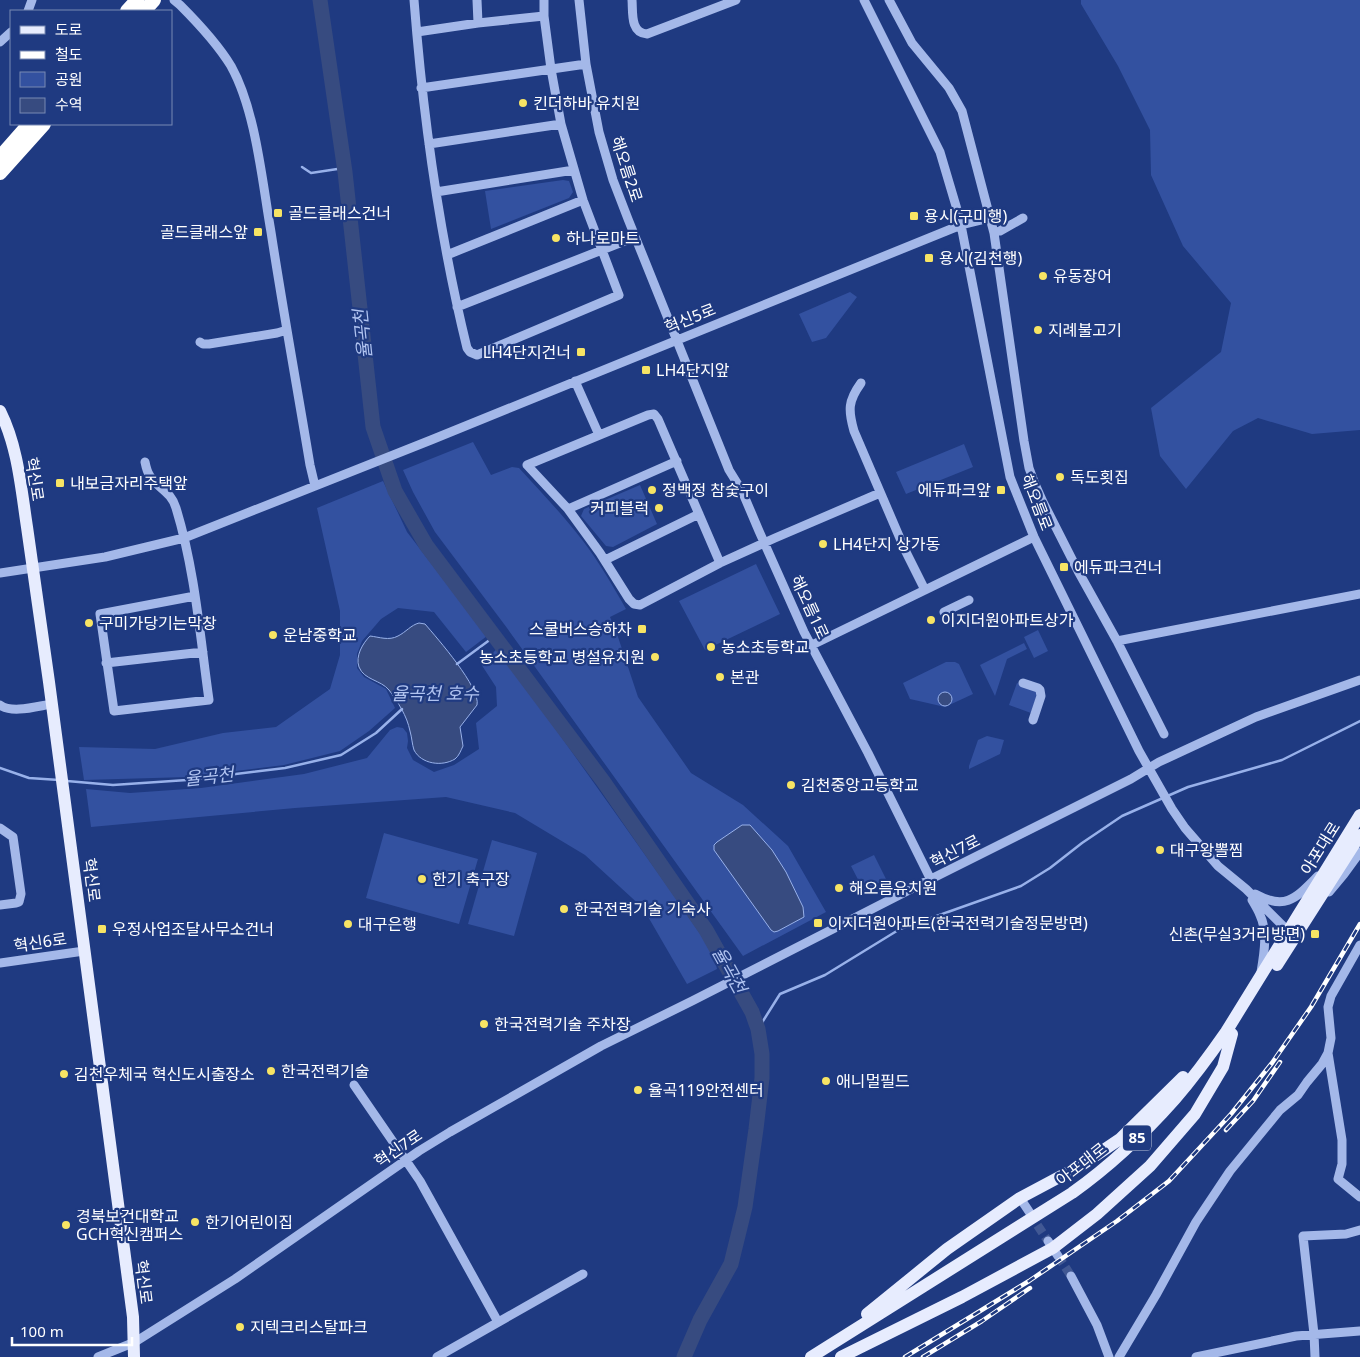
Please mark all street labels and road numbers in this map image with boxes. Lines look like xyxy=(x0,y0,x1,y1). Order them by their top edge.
street label: 해오름2로 xyxy=(606,133,648,205)
street label: 혁신5로 xyxy=(661,298,719,338)
street label: 혁신로 xyxy=(21,455,49,503)
street label: 해오름로 xyxy=(1016,471,1058,534)
street label: 해오름1로 xyxy=(786,572,834,643)
street label: 아포대로 xyxy=(1295,817,1345,879)
street label: 혁신7로 xyxy=(926,829,984,873)
street label: 혁신로 xyxy=(78,857,106,904)
street label: 혁신6로 xyxy=(12,927,68,957)
street label: 혁신7로 xyxy=(370,1124,426,1172)
road number: 85 xyxy=(1123,1126,1151,1150)
street label: 아포대로 xyxy=(1051,1137,1111,1191)
street label: 혁신로 xyxy=(130,1259,158,1306)

